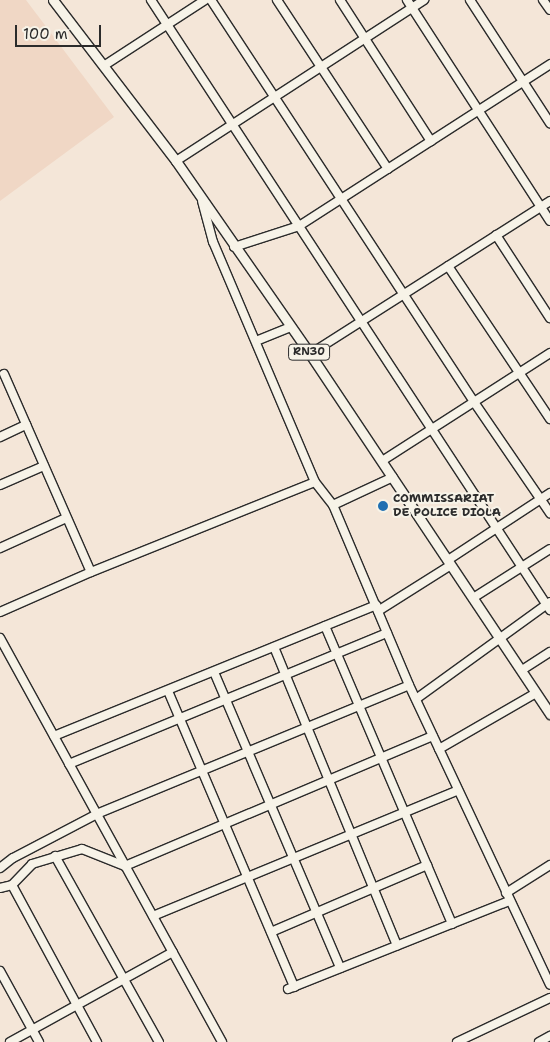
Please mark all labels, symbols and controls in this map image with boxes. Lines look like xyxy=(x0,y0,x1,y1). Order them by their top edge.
scale bar xyxy=(18,15,104,47)
text: 100 m xyxy=(23,24,68,44)
road number: RN30 xyxy=(288,344,330,361)
place label: COMMISSARIAT DE POLICE DIOLA xyxy=(393,492,501,520)
marker: COMMISSARIAT DE POLICE DIOLA xyxy=(377,500,389,512)

